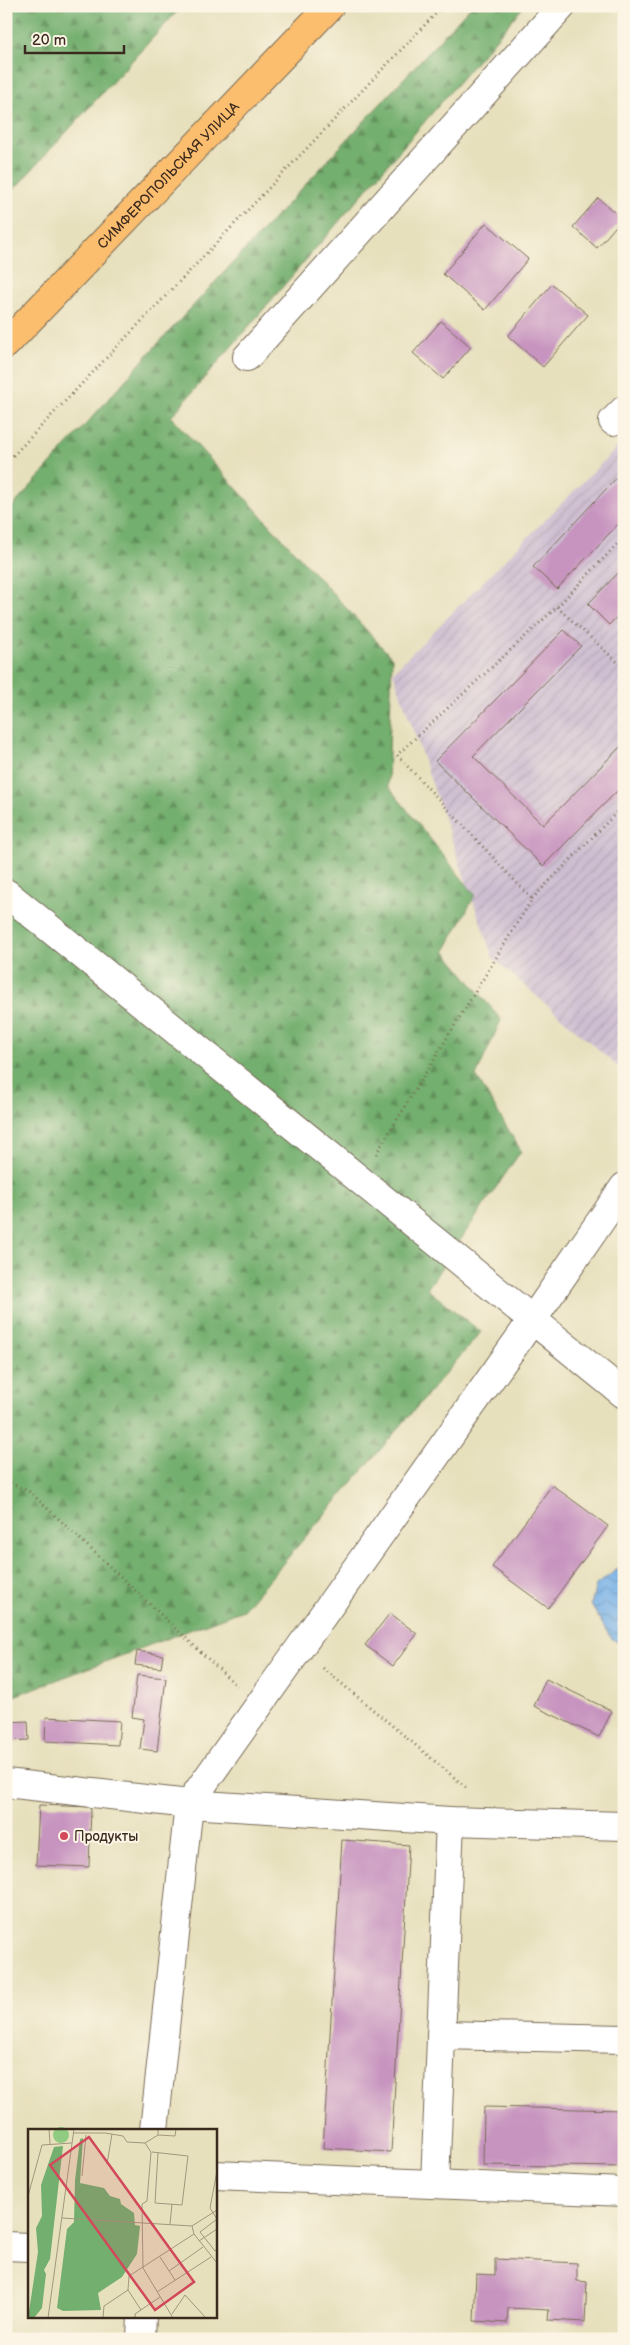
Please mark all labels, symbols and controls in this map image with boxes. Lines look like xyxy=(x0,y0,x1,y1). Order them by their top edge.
scale bar xyxy=(25,22,124,54)
text: 20 m xyxy=(32,31,66,50)
street label: СИМФЕРОПОЛЬСКАЯ УЛИЦА xyxy=(94,98,243,252)
place label: Продукты xyxy=(74,1828,138,1845)
marker: Продукты xyxy=(58,1830,70,1842)
inset map xyxy=(28,2129,216,2318)

